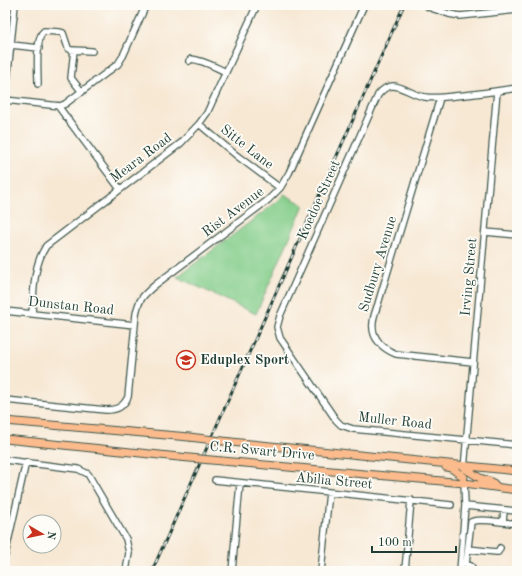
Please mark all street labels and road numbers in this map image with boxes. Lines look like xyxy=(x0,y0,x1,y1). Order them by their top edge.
street label: Sitte Lane xyxy=(218,122,276,172)
street label: Meara Road xyxy=(108,130,174,186)
street label: Koedoe Street xyxy=(295,158,343,242)
street label: Rist Avenue xyxy=(200,184,266,240)
street label: Sudbury Avenue xyxy=(357,214,399,314)
street label: Irving Street xyxy=(459,237,479,317)
street label: Dunstan Road xyxy=(27,295,115,317)
street label: Muller Road xyxy=(357,410,433,432)
street label: C.R. Swart Drive xyxy=(209,439,315,463)
street label: Abilia Street xyxy=(295,471,373,491)

